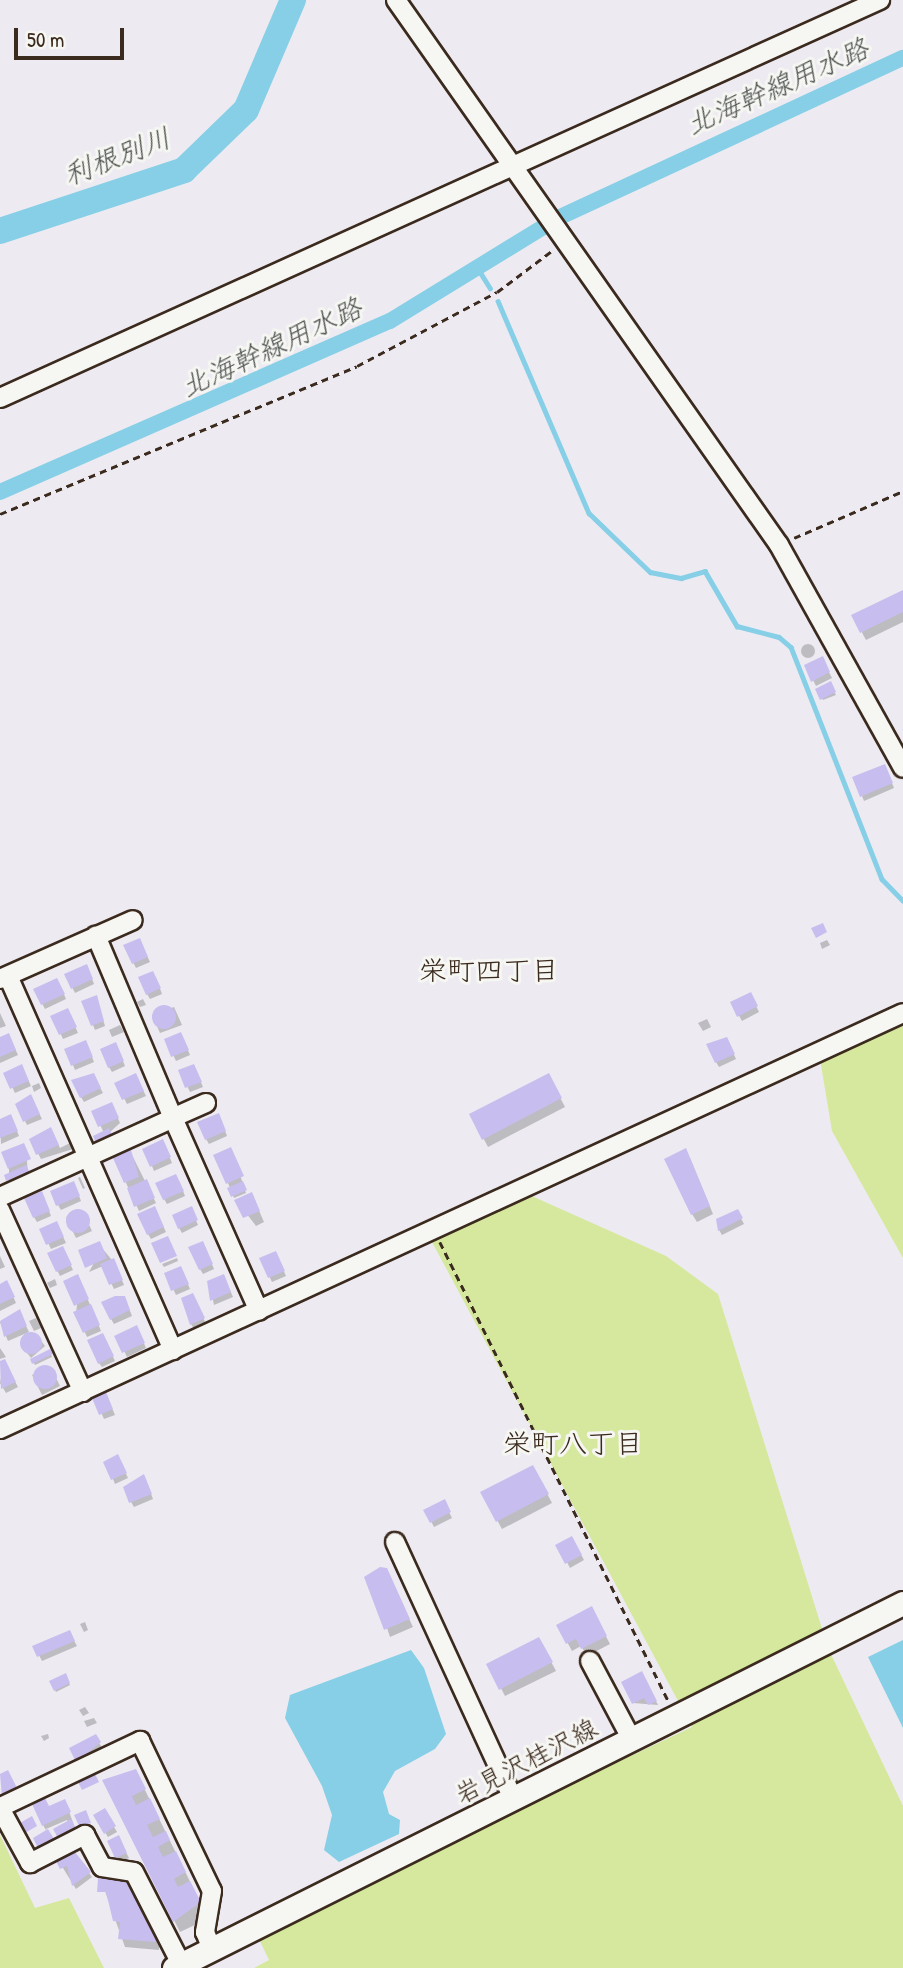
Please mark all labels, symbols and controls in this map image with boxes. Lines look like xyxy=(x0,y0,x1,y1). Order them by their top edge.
scale bar xyxy=(18,14,128,58)
text: 50 m xyxy=(27,25,64,54)
water label: 北海幹線用水路 xyxy=(681,31,873,141)
water label: 利根別川 xyxy=(59,120,175,192)
water label: 北海幹線用水路 xyxy=(175,290,367,404)
district label: 栄町四丁目 xyxy=(419,953,559,987)
district label: 栄町八丁目 xyxy=(503,1426,643,1460)
street label: 岩見沢桂沢線 xyxy=(449,1712,603,1810)

